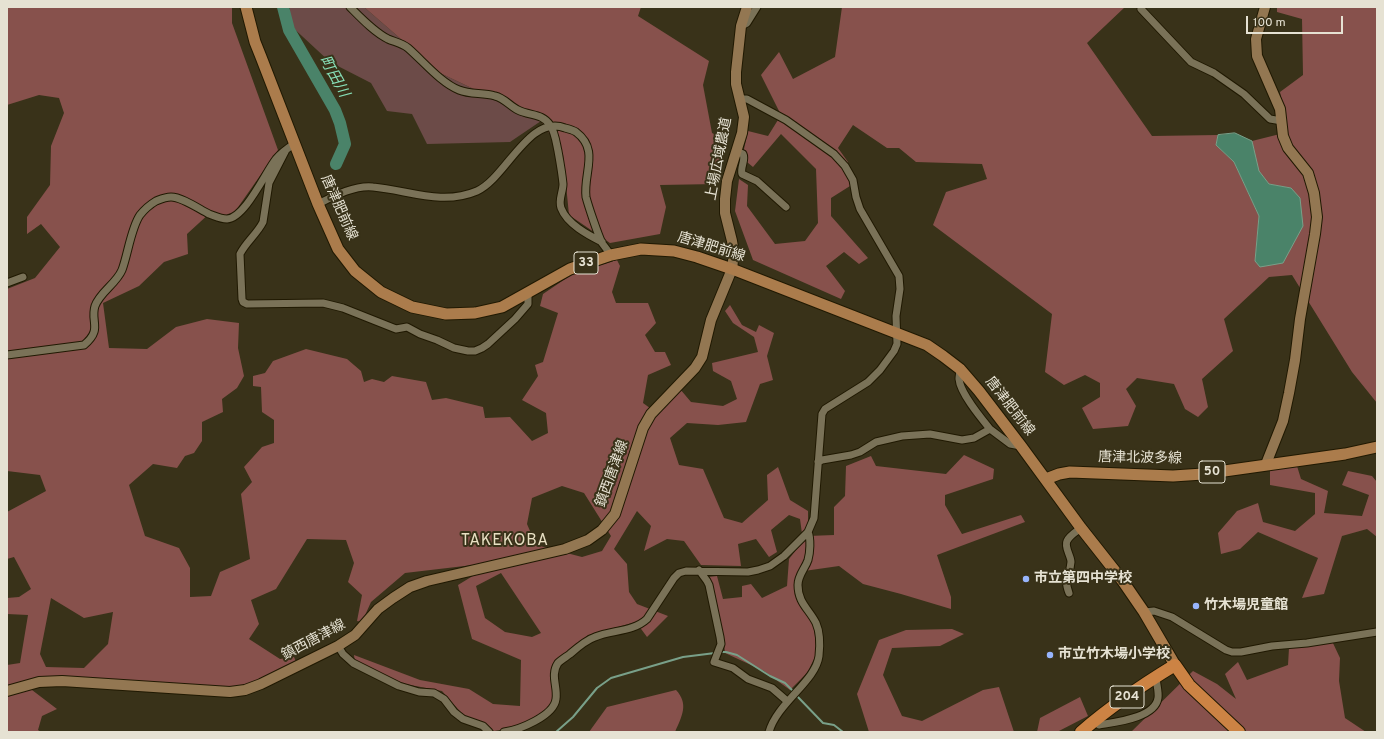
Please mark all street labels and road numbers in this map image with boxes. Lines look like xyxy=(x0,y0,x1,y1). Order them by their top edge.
street label: 上場広域農道 xyxy=(704,116,736,202)
street label: 唐津肥前線 xyxy=(316,173,360,243)
street label: 唐津肥前線 xyxy=(675,230,747,266)
road number: 33 xyxy=(574,252,598,274)
street label: 唐津肥前線 xyxy=(981,374,1037,440)
street label: 鎮西唐津線 xyxy=(593,438,633,510)
street label: 唐津北波多線 xyxy=(1098,450,1182,468)
road number: 50 xyxy=(1199,461,1225,483)
street label: 鎮西唐津線 xyxy=(279,617,349,665)
road number: 204 xyxy=(1110,686,1144,708)

